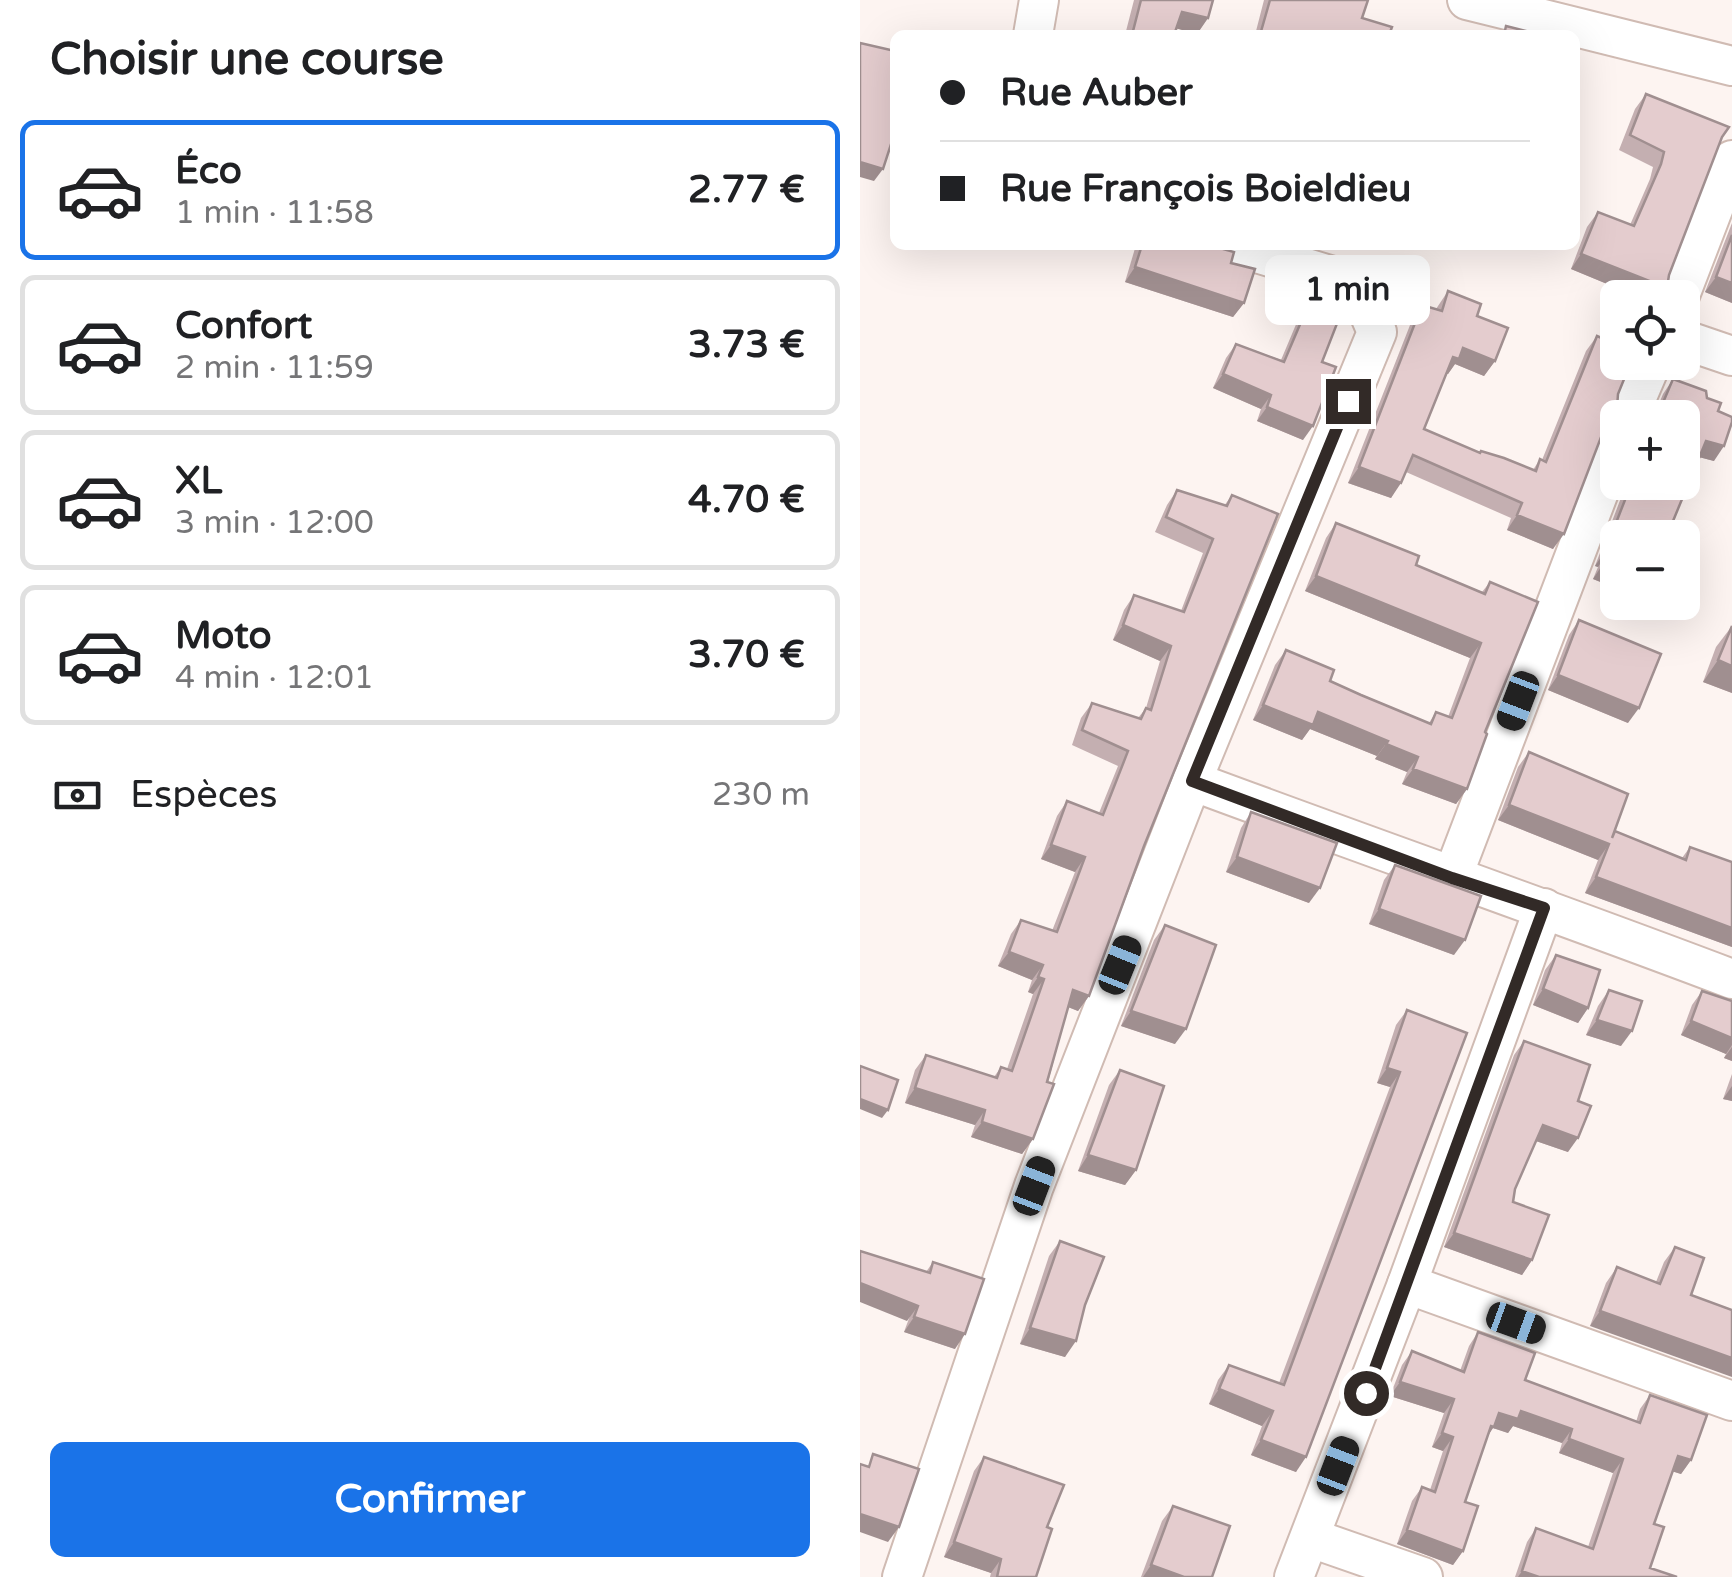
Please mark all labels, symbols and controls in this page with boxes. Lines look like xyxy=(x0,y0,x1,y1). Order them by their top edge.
text: Choisir une course xyxy=(50,33,444,87)
text: Rue Auber xyxy=(1000,70,1193,116)
icon: car xyxy=(55,145,145,235)
text: Éco xyxy=(175,148,242,194)
text: Rue François Boieldieu xyxy=(1000,166,1411,212)
text: 2.77 € xyxy=(688,167,805,213)
text: 1 min · 11:58 xyxy=(175,194,374,232)
callout: 1 min xyxy=(1266,256,1430,326)
text: 1 min xyxy=(1305,271,1390,309)
map controls xyxy=(1600,280,1700,620)
button: locate xyxy=(1600,280,1700,380)
icon: car xyxy=(55,300,145,390)
text: Confort xyxy=(175,303,312,349)
text: 3.73 € xyxy=(688,322,805,368)
text: 2 min · 11:59 xyxy=(175,349,374,387)
route end xyxy=(1326,379,1371,424)
button: + xyxy=(1600,400,1700,500)
icon: car xyxy=(55,455,145,545)
text: XL xyxy=(175,458,222,504)
text: 4.70 € xyxy=(688,477,805,523)
text: 3 min · 12:00 xyxy=(175,504,374,542)
button: − xyxy=(1600,520,1700,620)
icon: car xyxy=(55,610,145,700)
text: Moto xyxy=(175,613,271,659)
text: 3.70 € xyxy=(688,632,805,678)
text: 4 min · 12:01 xyxy=(175,659,374,697)
car xyxy=(1493,668,1543,734)
icon: cash xyxy=(50,768,105,823)
text: Espèces xyxy=(130,772,278,818)
text: 230 m xyxy=(712,776,810,814)
car xyxy=(1095,932,1145,998)
car xyxy=(1009,1153,1059,1219)
car xyxy=(1483,1299,1549,1347)
route start xyxy=(1344,1371,1389,1416)
car xyxy=(1313,1433,1363,1499)
button: Confirmer xyxy=(50,1442,810,1557)

